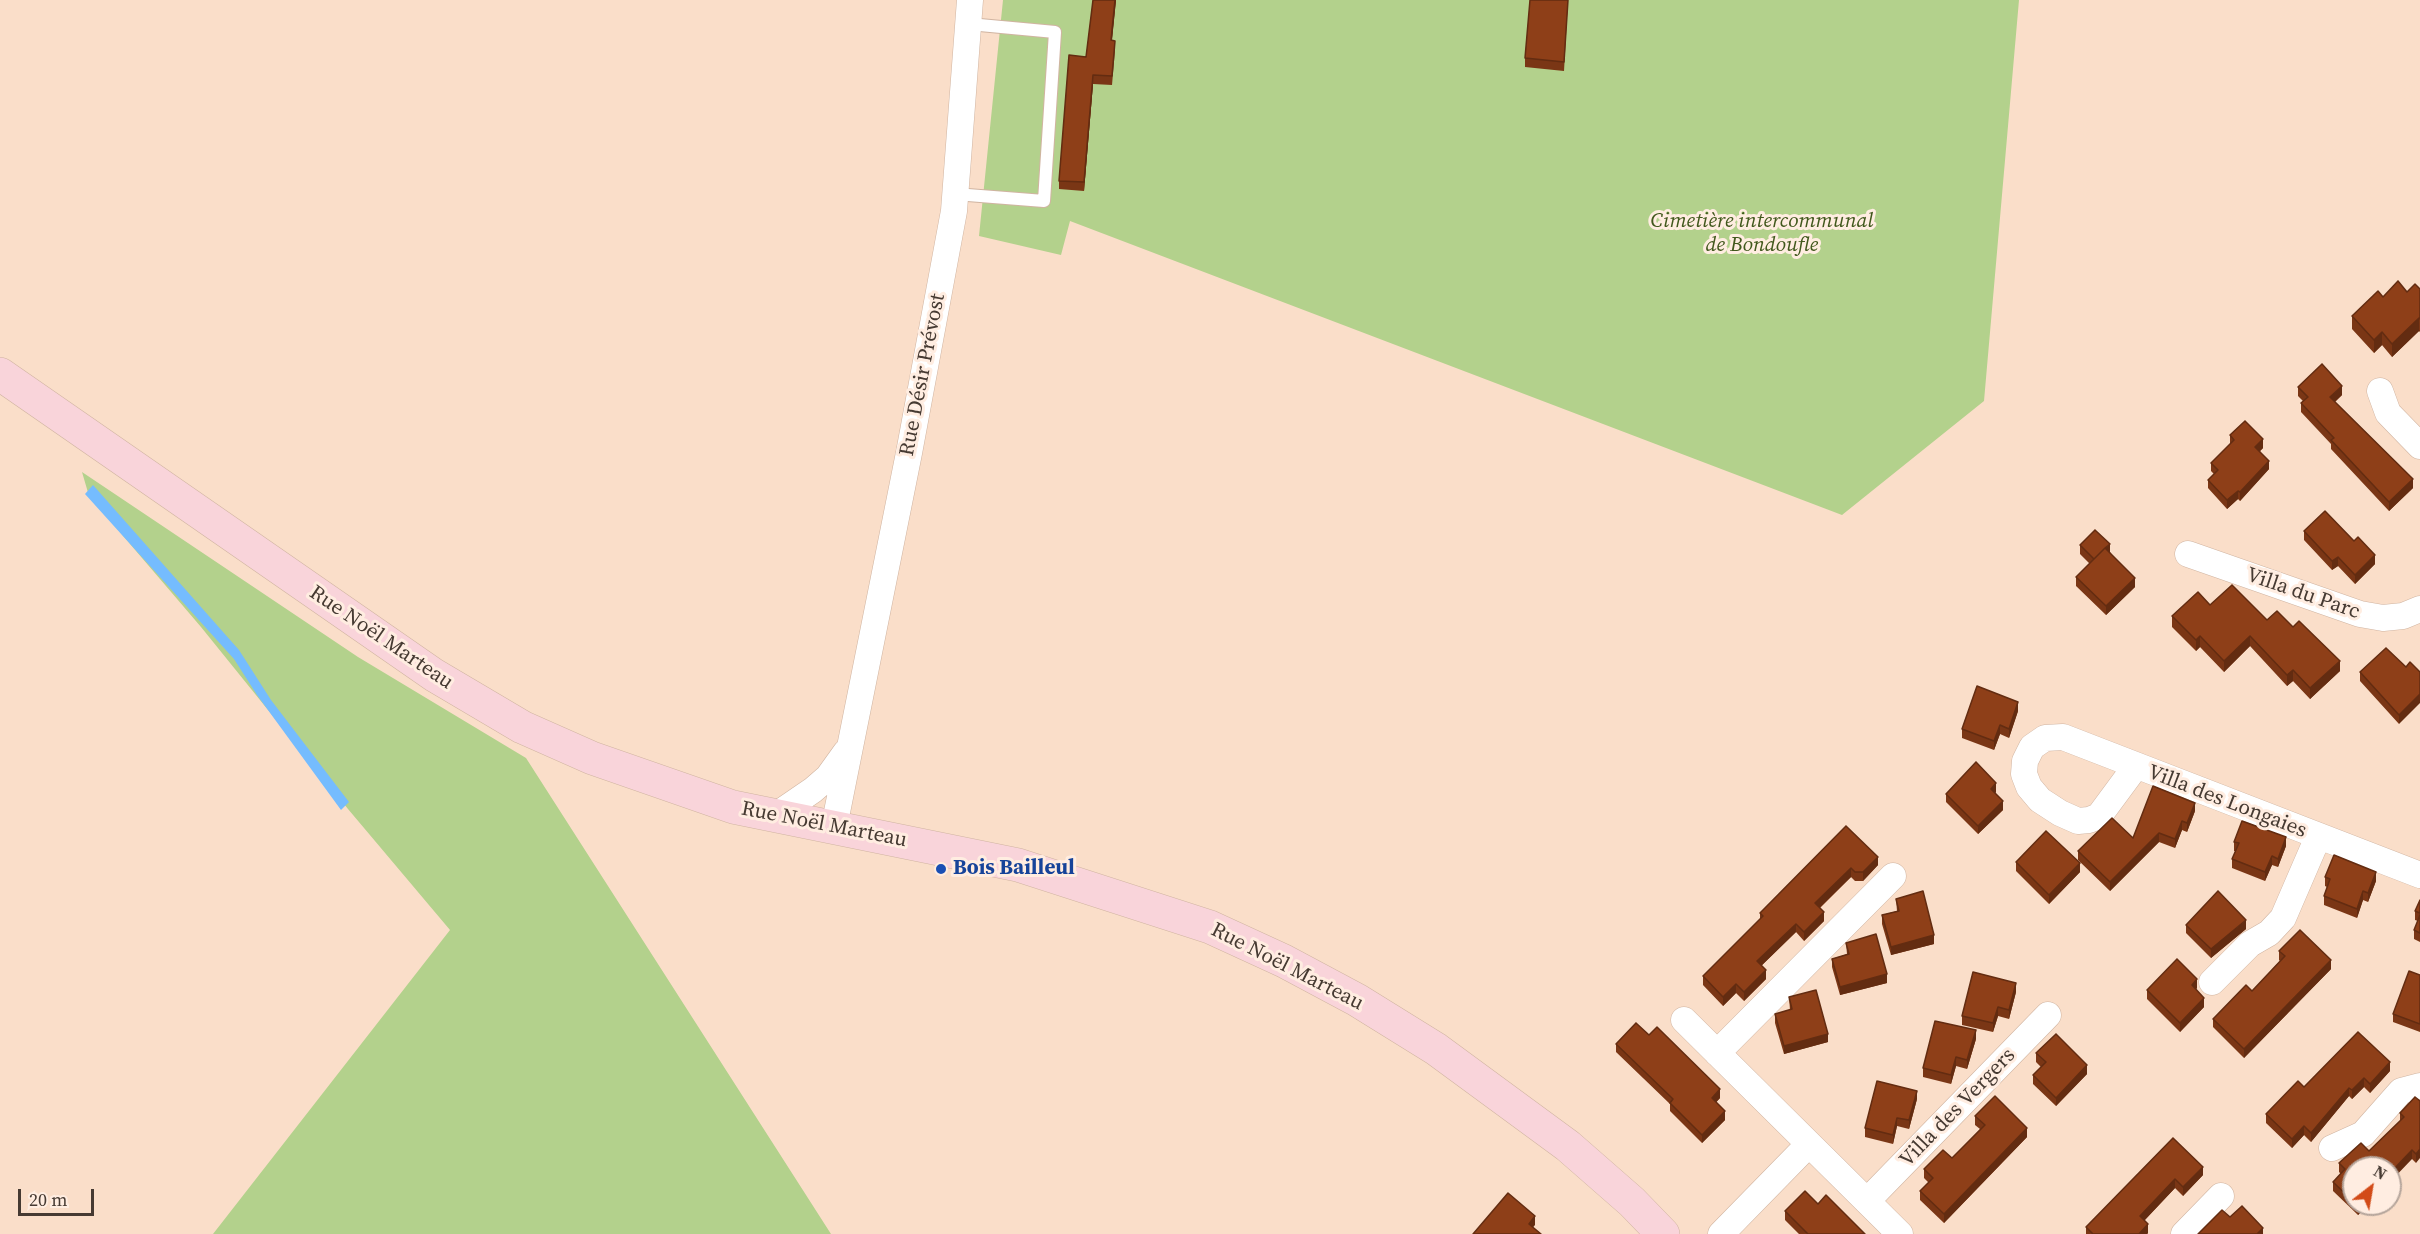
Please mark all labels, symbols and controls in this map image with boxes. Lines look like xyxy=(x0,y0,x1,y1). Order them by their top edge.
park label: Cimetière intercommunal de Bondoufle xyxy=(1651,209,1873,259)
street label: Rue Désir Prévost xyxy=(895,292,951,458)
street label: Villa du Parc xyxy=(2243,563,2363,625)
street label: Rue Noël Marteau xyxy=(304,581,458,695)
street label: Villa des Longaies xyxy=(2144,760,2310,844)
street label: Rue Noël Marteau xyxy=(739,797,909,853)
place label: Bois Bailleul xyxy=(953,856,1075,882)
marker: Bois Bailleul xyxy=(934,862,948,876)
street label: Rue Noël Marteau xyxy=(1206,918,1368,1016)
street label: Villa des Vergers xyxy=(1895,1043,2021,1173)
north arrow xyxy=(2342,1156,2402,1216)
text: N xyxy=(2370,1160,2391,1185)
scale bar xyxy=(21,1177,98,1215)
text: 20 m xyxy=(29,1187,67,1212)

